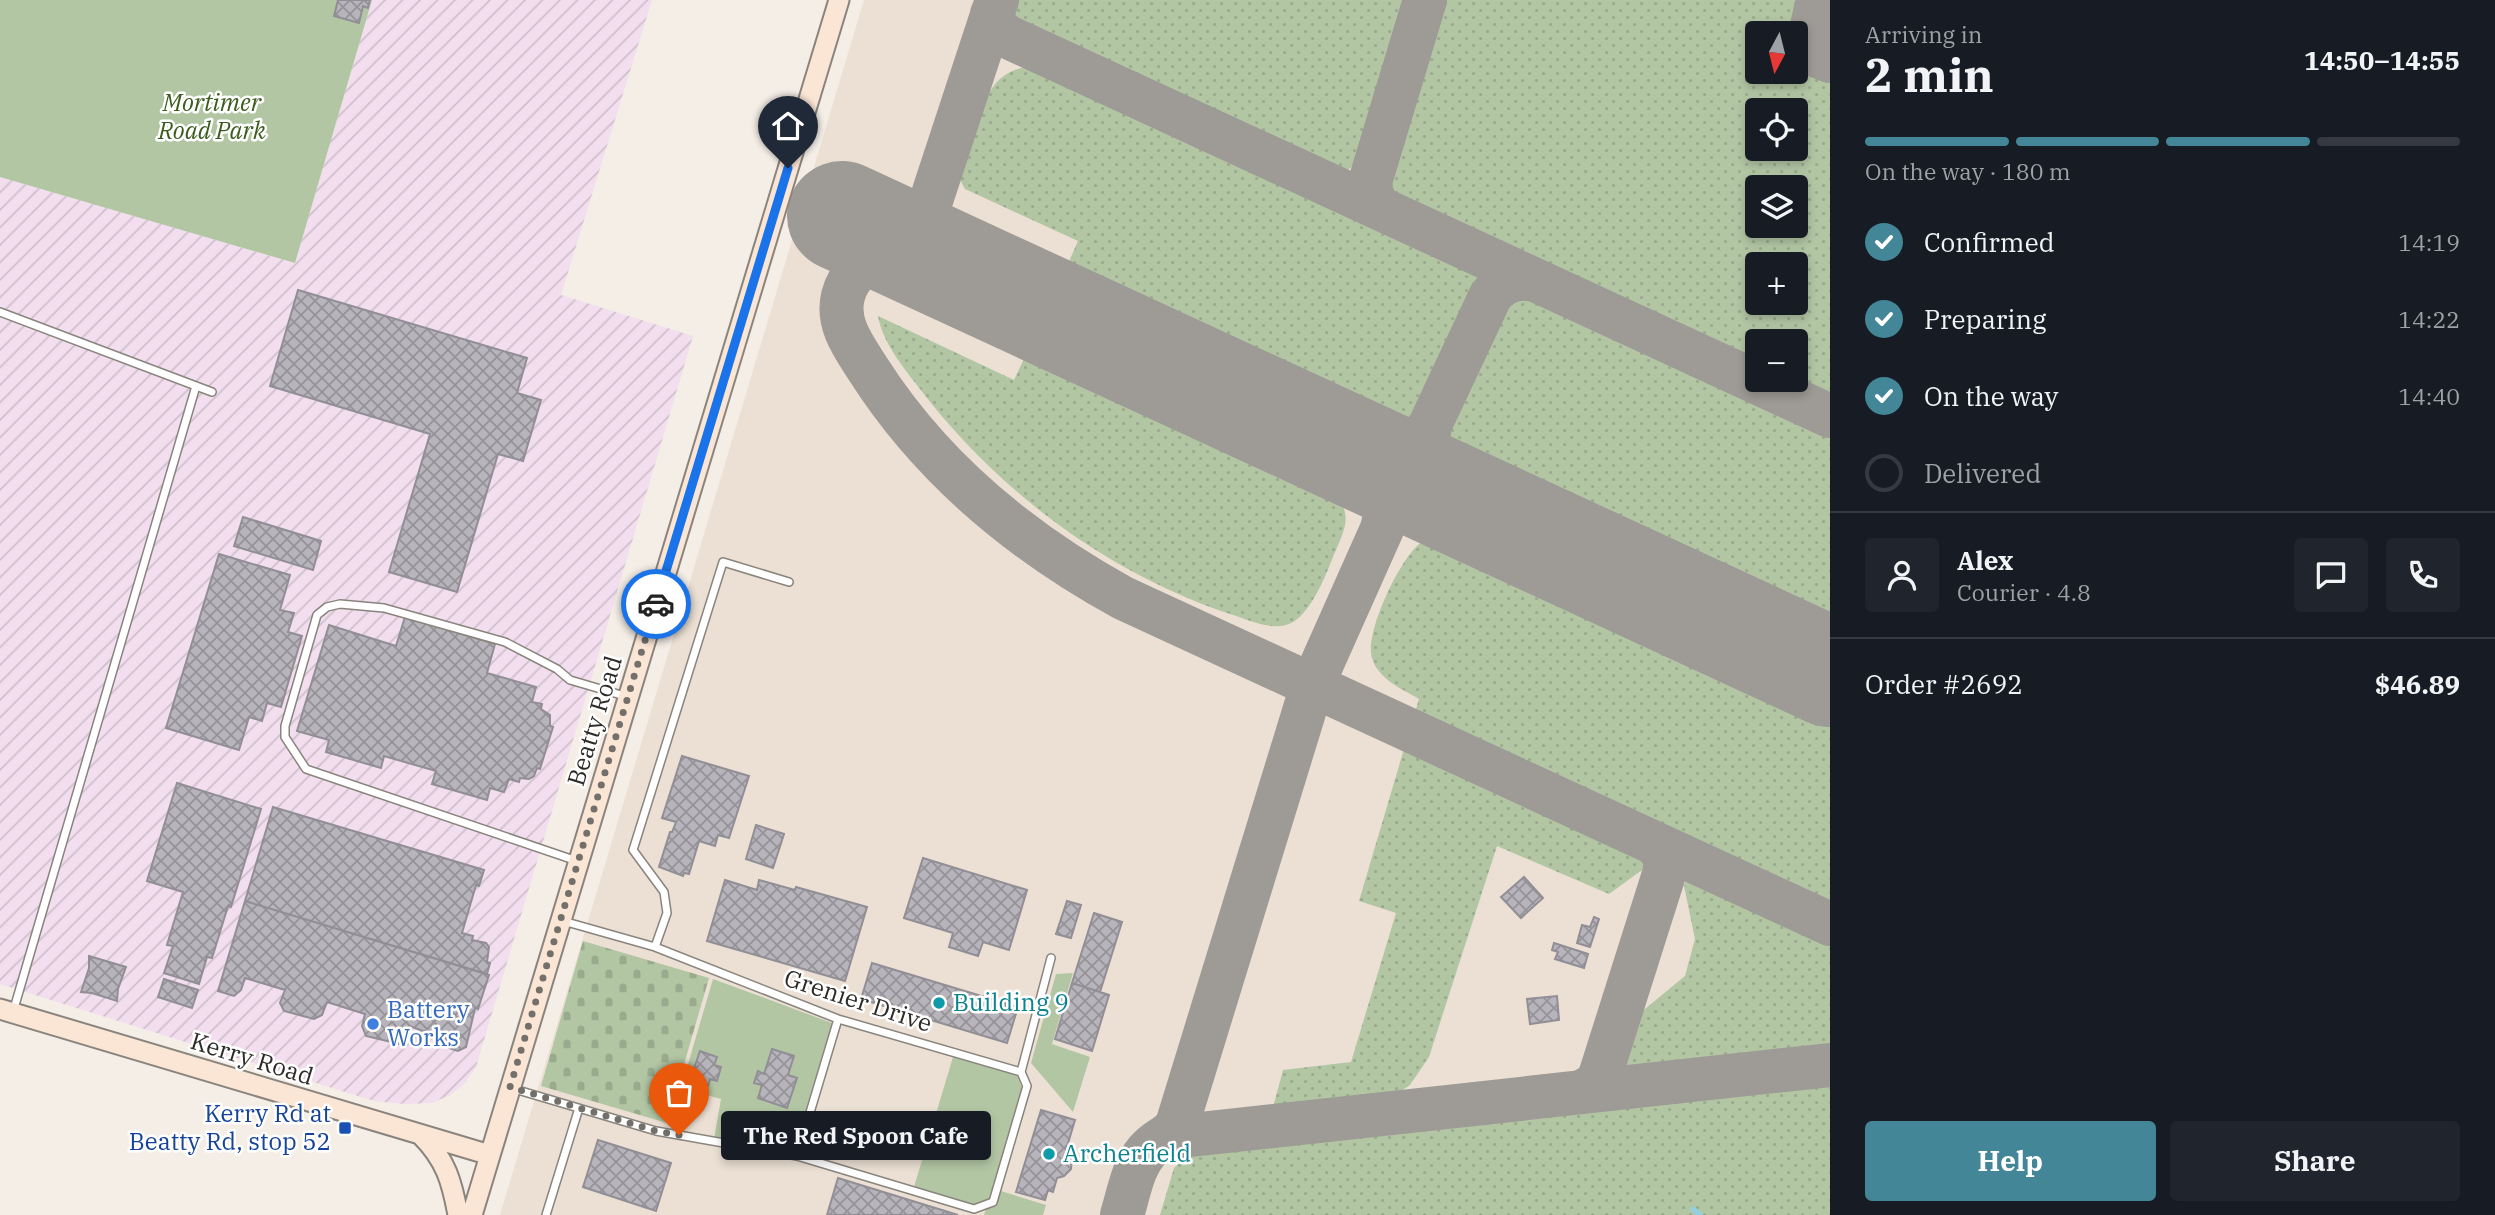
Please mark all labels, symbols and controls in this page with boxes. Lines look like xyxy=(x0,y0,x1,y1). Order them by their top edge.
text: Arriving in xyxy=(1865,19,1982,49)
north arrow xyxy=(1745,21,1808,84)
map controls xyxy=(1745,21,1808,392)
text: 14:50–14:55 xyxy=(2304,43,2460,77)
text: 2 min xyxy=(1865,45,1994,105)
park label: Mortimer Road Park xyxy=(157,86,266,146)
pin xyxy=(758,96,818,168)
button: locate xyxy=(1745,98,1808,161)
icon: home xyxy=(769,107,807,145)
text: On the way · 180 m xyxy=(1865,156,2071,186)
button: layers xyxy=(1745,175,1808,238)
icon: check xyxy=(1865,223,1903,261)
text: Confirmed xyxy=(1924,225,2055,259)
text: 14:19 xyxy=(2398,227,2460,257)
button: + xyxy=(1745,252,1808,315)
icon: check xyxy=(1865,300,1903,338)
text: Preparing xyxy=(1924,302,2046,336)
text: 14:22 xyxy=(2398,304,2460,334)
button: − xyxy=(1745,329,1808,392)
icon: check xyxy=(1865,377,1903,415)
text: On the way xyxy=(1924,379,2058,413)
text: 14:40 xyxy=(2398,381,2460,411)
text: Delivered xyxy=(1924,456,2041,490)
button: person xyxy=(1865,538,1939,612)
button: chat xyxy=(2294,538,2368,612)
button: phone xyxy=(2386,538,2460,612)
text: Alex xyxy=(1957,543,2013,577)
courier xyxy=(621,569,691,639)
text: Courier · 4.8 xyxy=(1957,577,2091,607)
icon: car xyxy=(637,585,675,623)
street label: Beatty Road xyxy=(559,652,629,790)
text: Order #2692 xyxy=(1865,667,2023,701)
text: $46.89 xyxy=(2375,667,2460,701)
street label: Grenier Drive xyxy=(780,961,936,1039)
place label: Building 9 xyxy=(953,986,1069,1018)
place label: Battery Works xyxy=(387,993,470,1053)
marker: Building 9 xyxy=(931,995,947,1011)
marker: Battery Works xyxy=(365,1016,381,1032)
street label: Kerry Road xyxy=(187,1024,318,1092)
pin xyxy=(649,1063,709,1135)
icon: bag xyxy=(660,1074,698,1112)
place label: Kerry Rd at Beatty Rd, stop 52 xyxy=(129,1097,331,1157)
callout: The Red Spoon Cafe xyxy=(721,1110,990,1160)
marker: Kerry Rd at Beatty Rd, stop 52 xyxy=(337,1120,353,1136)
text: The Red Spoon Cafe xyxy=(743,1120,969,1150)
button: Help xyxy=(1865,1121,2156,1201)
button: Share xyxy=(2170,1121,2460,1201)
place label: Archerfield xyxy=(1063,1137,1191,1169)
marker: Archerfield xyxy=(1041,1146,1057,1162)

